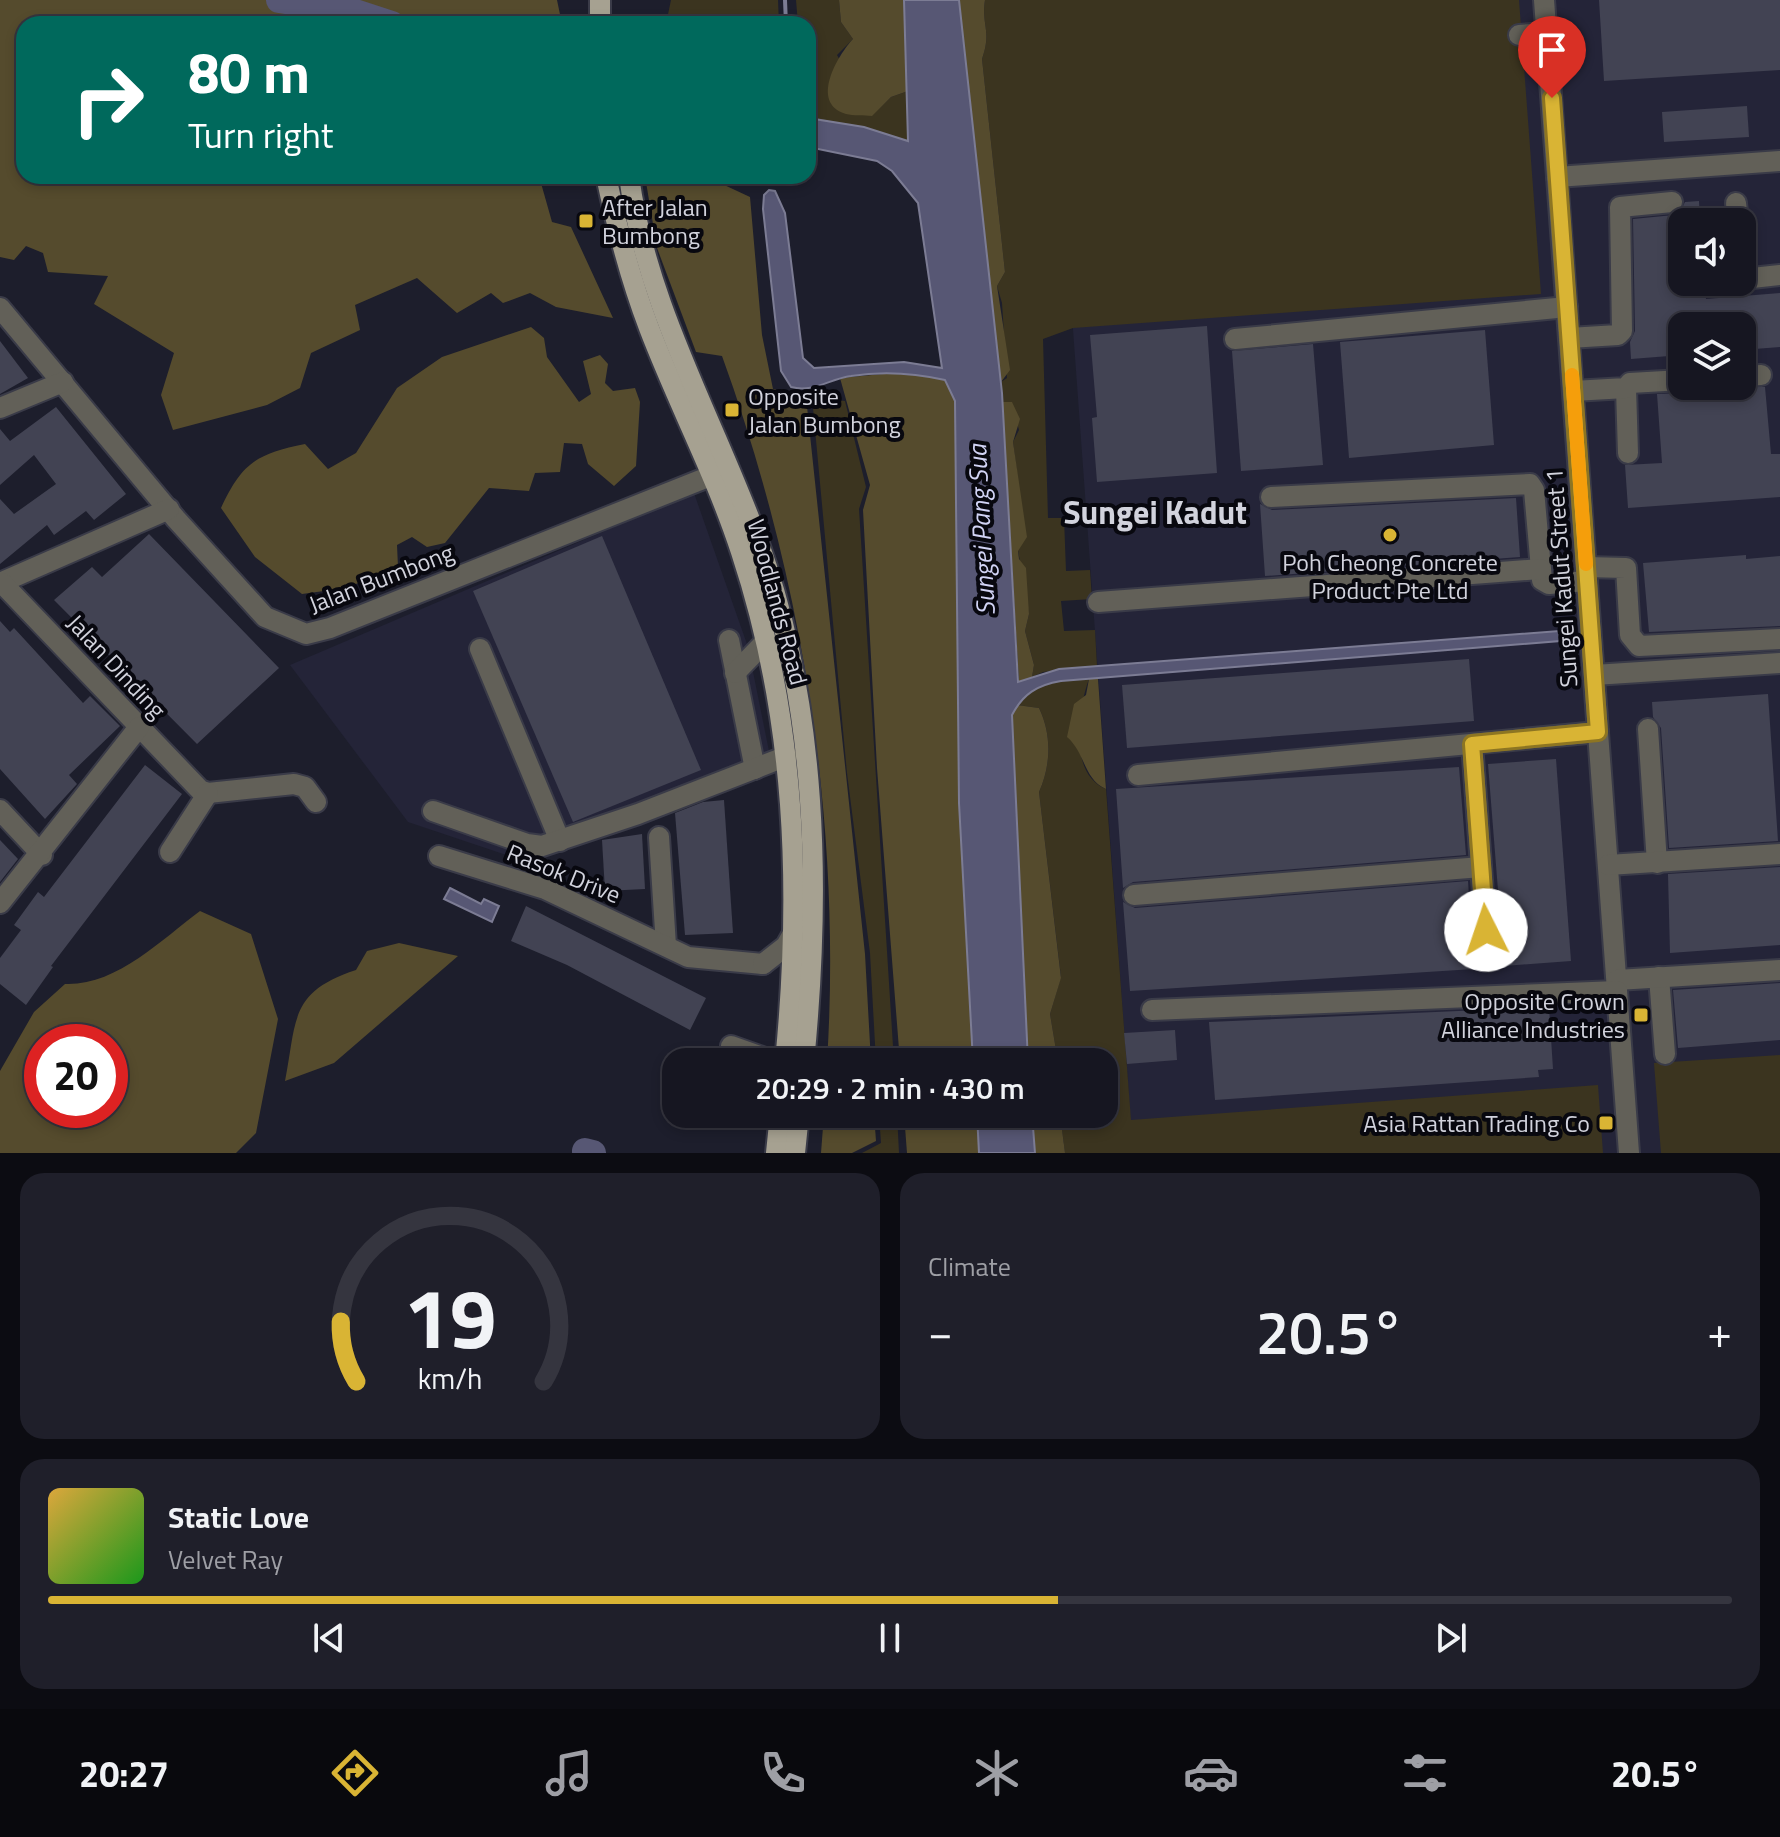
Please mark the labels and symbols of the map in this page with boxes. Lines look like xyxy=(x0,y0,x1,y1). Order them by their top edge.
pin xyxy=(1518,16,1586,98)
place label: After Jalan Bumbong xyxy=(602,189,708,253)
marker: After Jalan Bumbong xyxy=(577,212,595,230)
place label: Opposite Jalan Bumbong xyxy=(748,378,901,442)
marker: Opposite Jalan Bumbong xyxy=(723,401,741,419)
water label: Sungei Pang Sua xyxy=(957,442,1005,616)
street label: Sungei Kadut Street 1 xyxy=(1535,467,1587,689)
district label: Sungei Kadut xyxy=(1063,488,1247,536)
street label: Woodlands Road xyxy=(739,515,817,689)
marker: Poh Cheong Concrete Product Pte Ltd xyxy=(1381,526,1399,544)
street label: Jalan Bumbong xyxy=(303,534,459,622)
place label: Poh Cheong Concrete Product Pte Ltd xyxy=(1282,544,1498,608)
street label: Jalan Dinding xyxy=(59,606,175,726)
street label: Rasok Drive xyxy=(502,834,626,912)
position arrow xyxy=(1444,888,1528,972)
place label: Opposite Crown Alliance Industries xyxy=(1441,983,1625,1047)
marker: Opposite Crown Alliance Industries xyxy=(1632,1006,1650,1024)
speed limit sign: 20 xyxy=(24,1024,128,1128)
place label: Asia Rattan Trading Co xyxy=(1363,1105,1590,1141)
marker: Asia Rattan Trading Co xyxy=(1597,1114,1615,1132)

